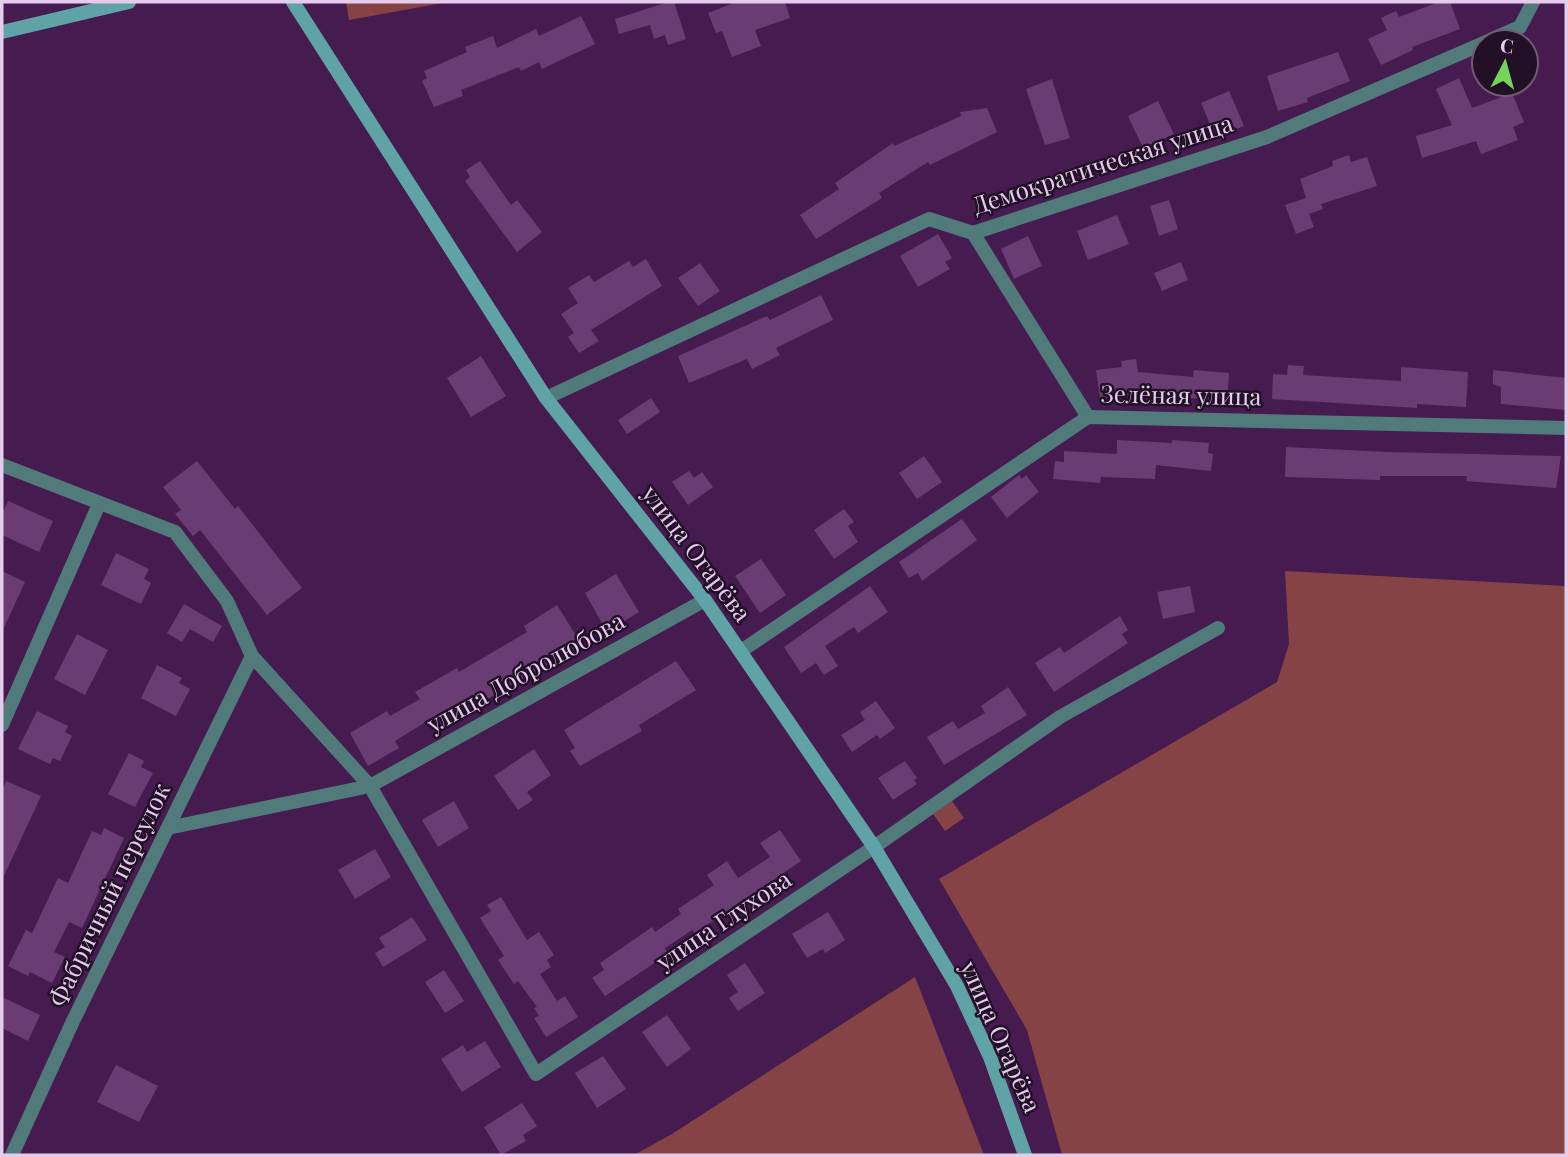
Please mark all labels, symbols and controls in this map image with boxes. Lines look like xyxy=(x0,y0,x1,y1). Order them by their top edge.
north arrow xyxy=(1470,28,1540,98)
text: С xyxy=(1499,31,1515,59)
street label: Демократическая улица xyxy=(968,106,1237,220)
street label: Зелёная улица xyxy=(1100,377,1262,411)
street label: улица Огарёва xyxy=(635,477,759,627)
street label: улица Добролюбова xyxy=(419,604,630,739)
street label: Фабричный переулок xyxy=(40,777,176,1011)
street label: улица Глухова xyxy=(648,862,797,977)
street label: улица Огарёва xyxy=(954,954,1050,1117)

